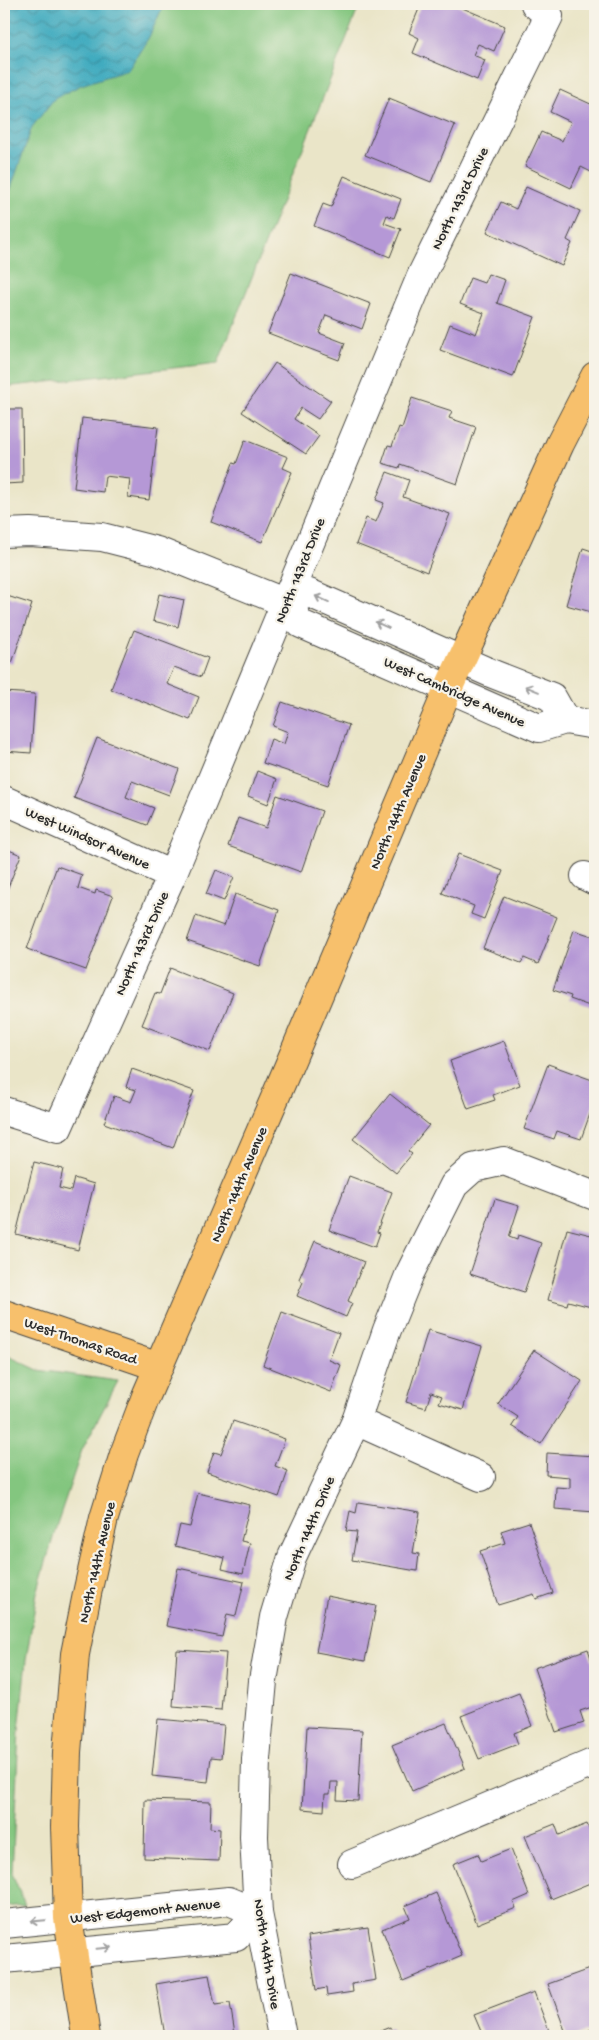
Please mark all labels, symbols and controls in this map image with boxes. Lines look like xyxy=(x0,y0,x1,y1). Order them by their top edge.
street label: North 143rd Drive xyxy=(428,144,494,253)
street label: North 143rd Drive xyxy=(272,515,330,626)
one-way arrow xyxy=(315,594,330,603)
one-way arrow xyxy=(375,620,390,630)
street label: West Cambridge Avenue xyxy=(381,653,528,732)
one-way arrow xyxy=(525,684,540,693)
street label: North 144th Avenue xyxy=(366,751,431,872)
street label: West Windsor Avenue xyxy=(22,803,153,875)
street label: North 143rd Drive xyxy=(112,889,174,999)
street label: North 144th Avenue xyxy=(207,1124,272,1245)
street label: West Thomas Road xyxy=(22,1314,140,1370)
street label: North 144th Drive xyxy=(280,1474,340,1584)
street label: North 144th Avenue xyxy=(75,1500,121,1625)
street label: West Edgemont Avenue xyxy=(69,1895,221,1929)
street label: North 144th Drive xyxy=(248,1898,284,2011)
one-way arrow xyxy=(30,1916,46,1926)
one-way arrow xyxy=(96,1944,112,1953)

